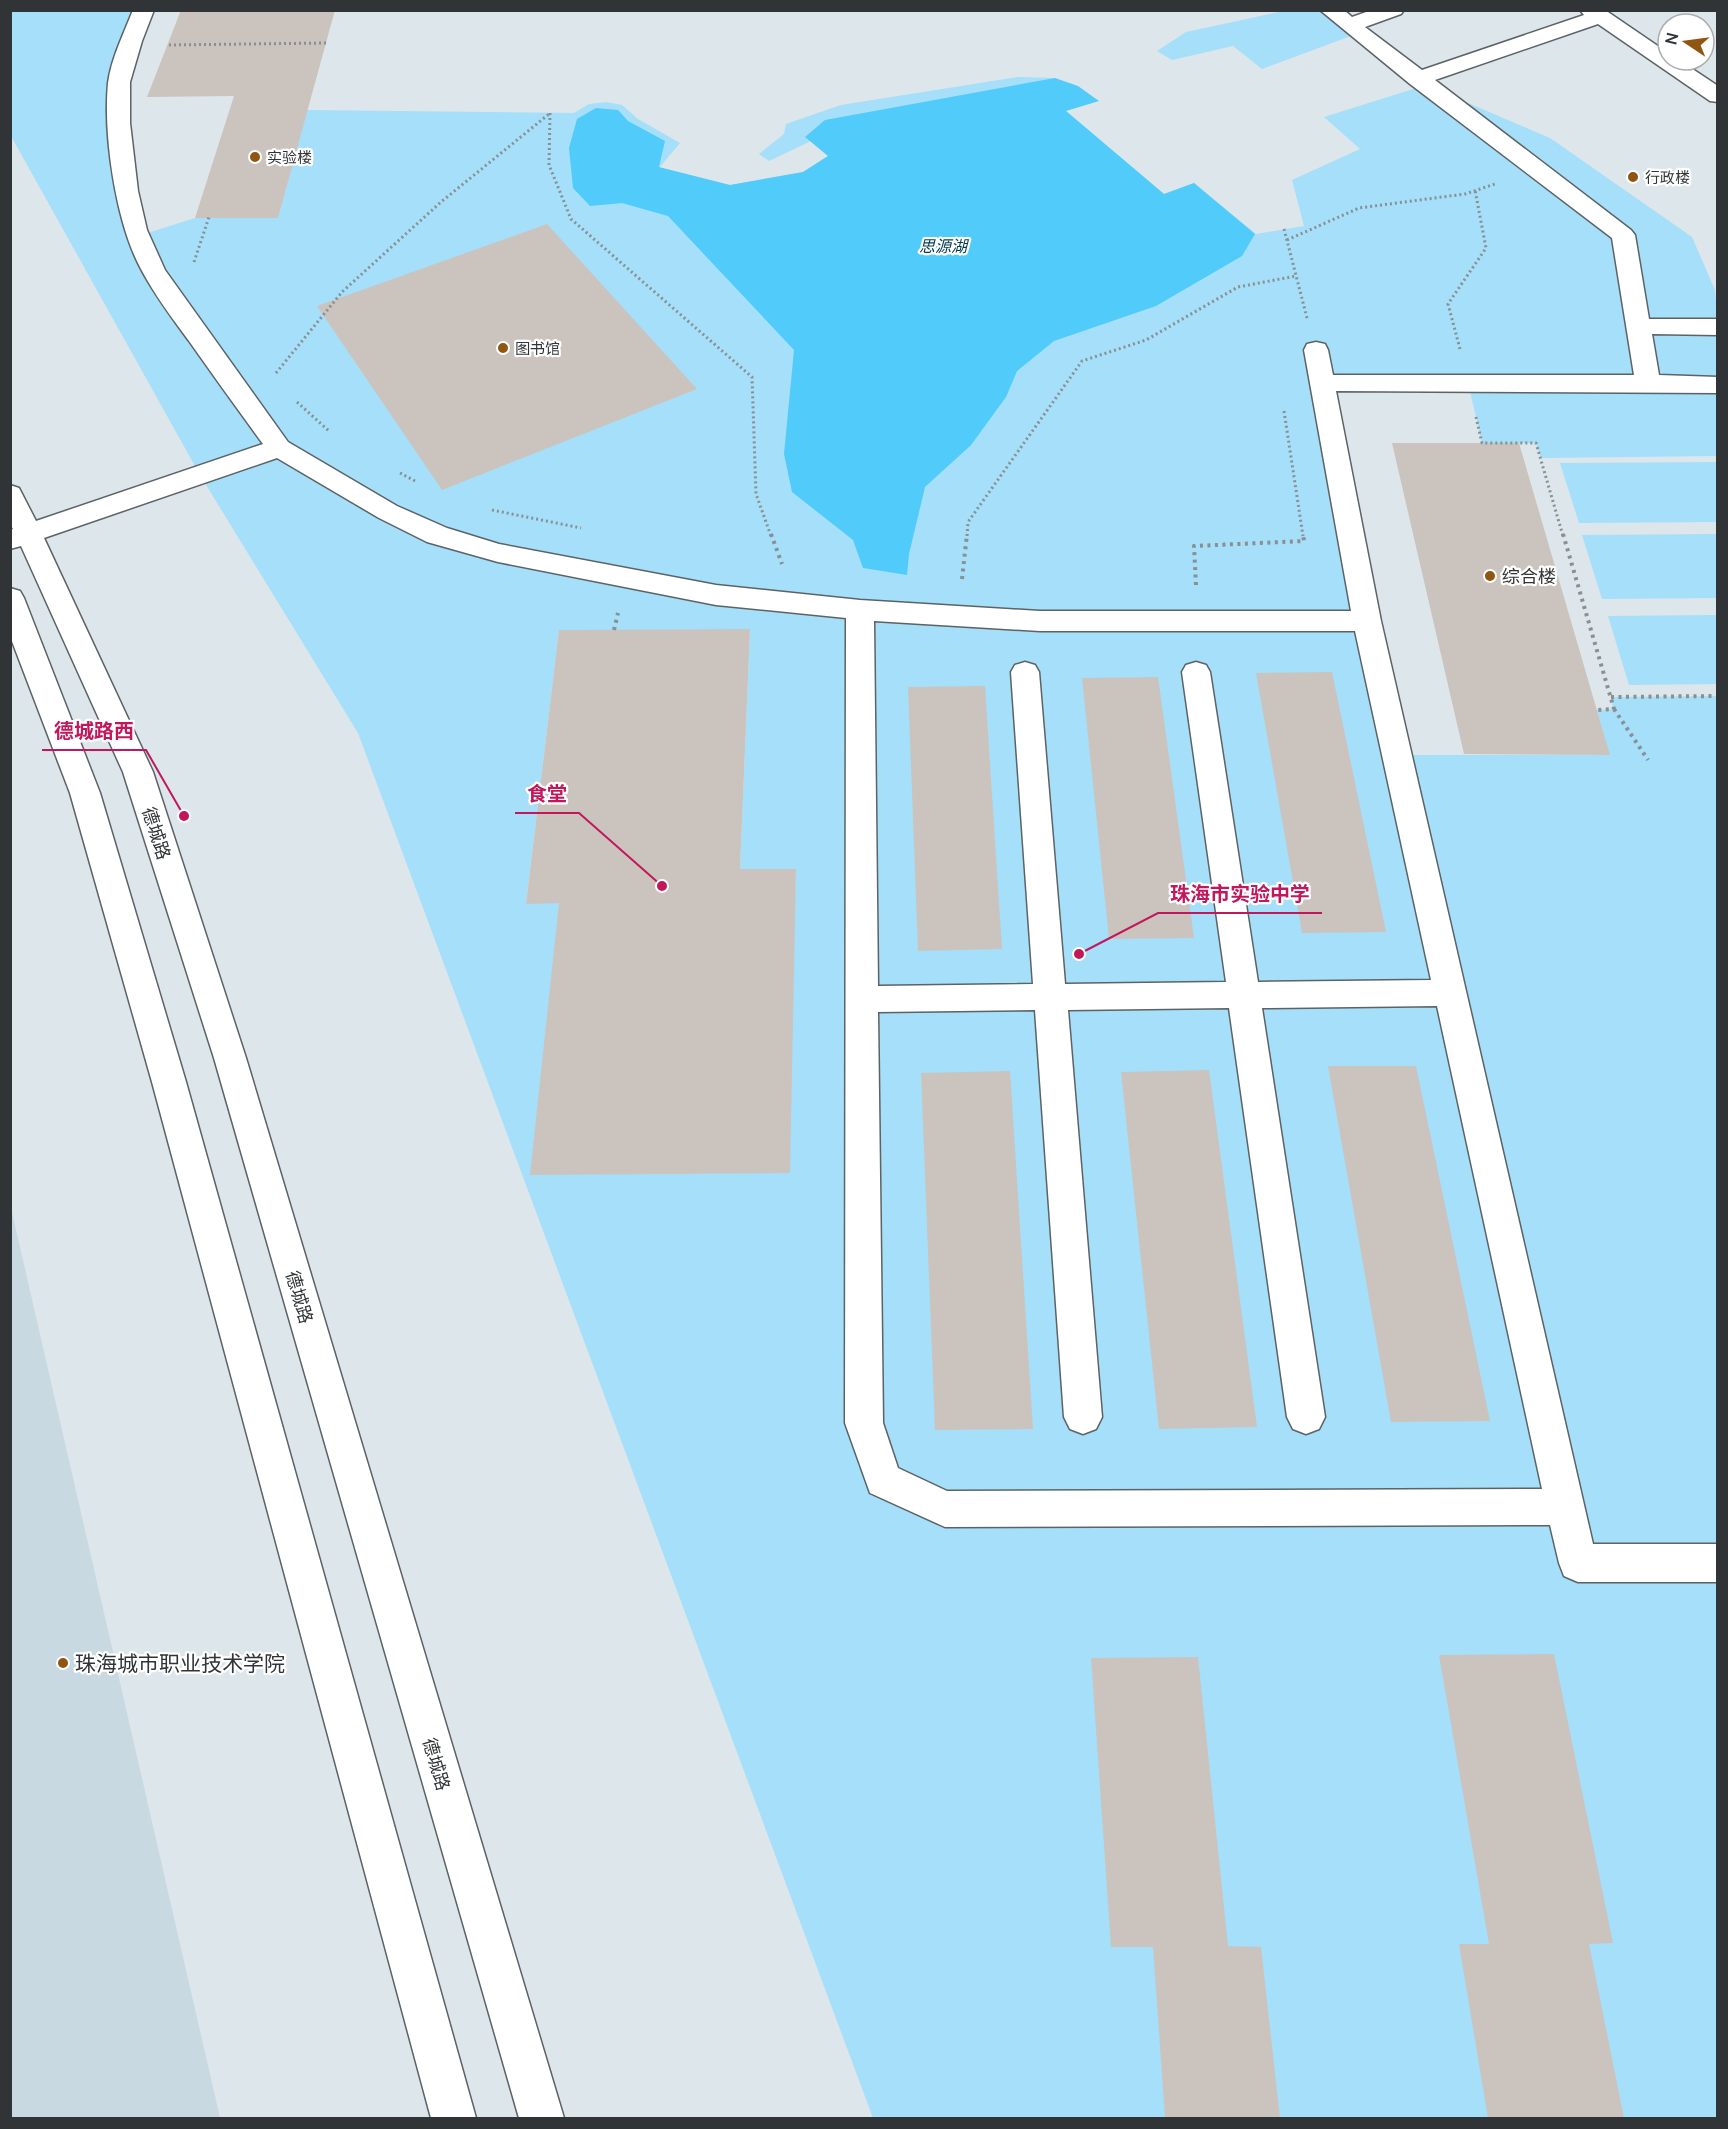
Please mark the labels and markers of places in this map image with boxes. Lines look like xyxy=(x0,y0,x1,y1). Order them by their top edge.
place label: 实验楼 xyxy=(267,147,312,168)
marker: 实验楼 xyxy=(248,150,262,164)
place label: 行政楼 xyxy=(1645,167,1690,188)
marker: 行政楼 xyxy=(1626,170,1640,184)
place label: 图书馆 xyxy=(515,338,560,359)
marker: 图书馆 xyxy=(496,341,510,355)
place label: 综合楼 xyxy=(1502,564,1556,588)
marker: 综合楼 xyxy=(1483,569,1497,583)
callout: 德城路西 xyxy=(42,712,146,750)
callout: 食堂 xyxy=(515,775,579,813)
callout: 珠海市实验中学 xyxy=(1158,875,1322,913)
place label: 珠海城市职业技术学院 xyxy=(75,1649,285,1677)
marker: 珠海城市职业技术学院 xyxy=(56,1656,70,1670)

